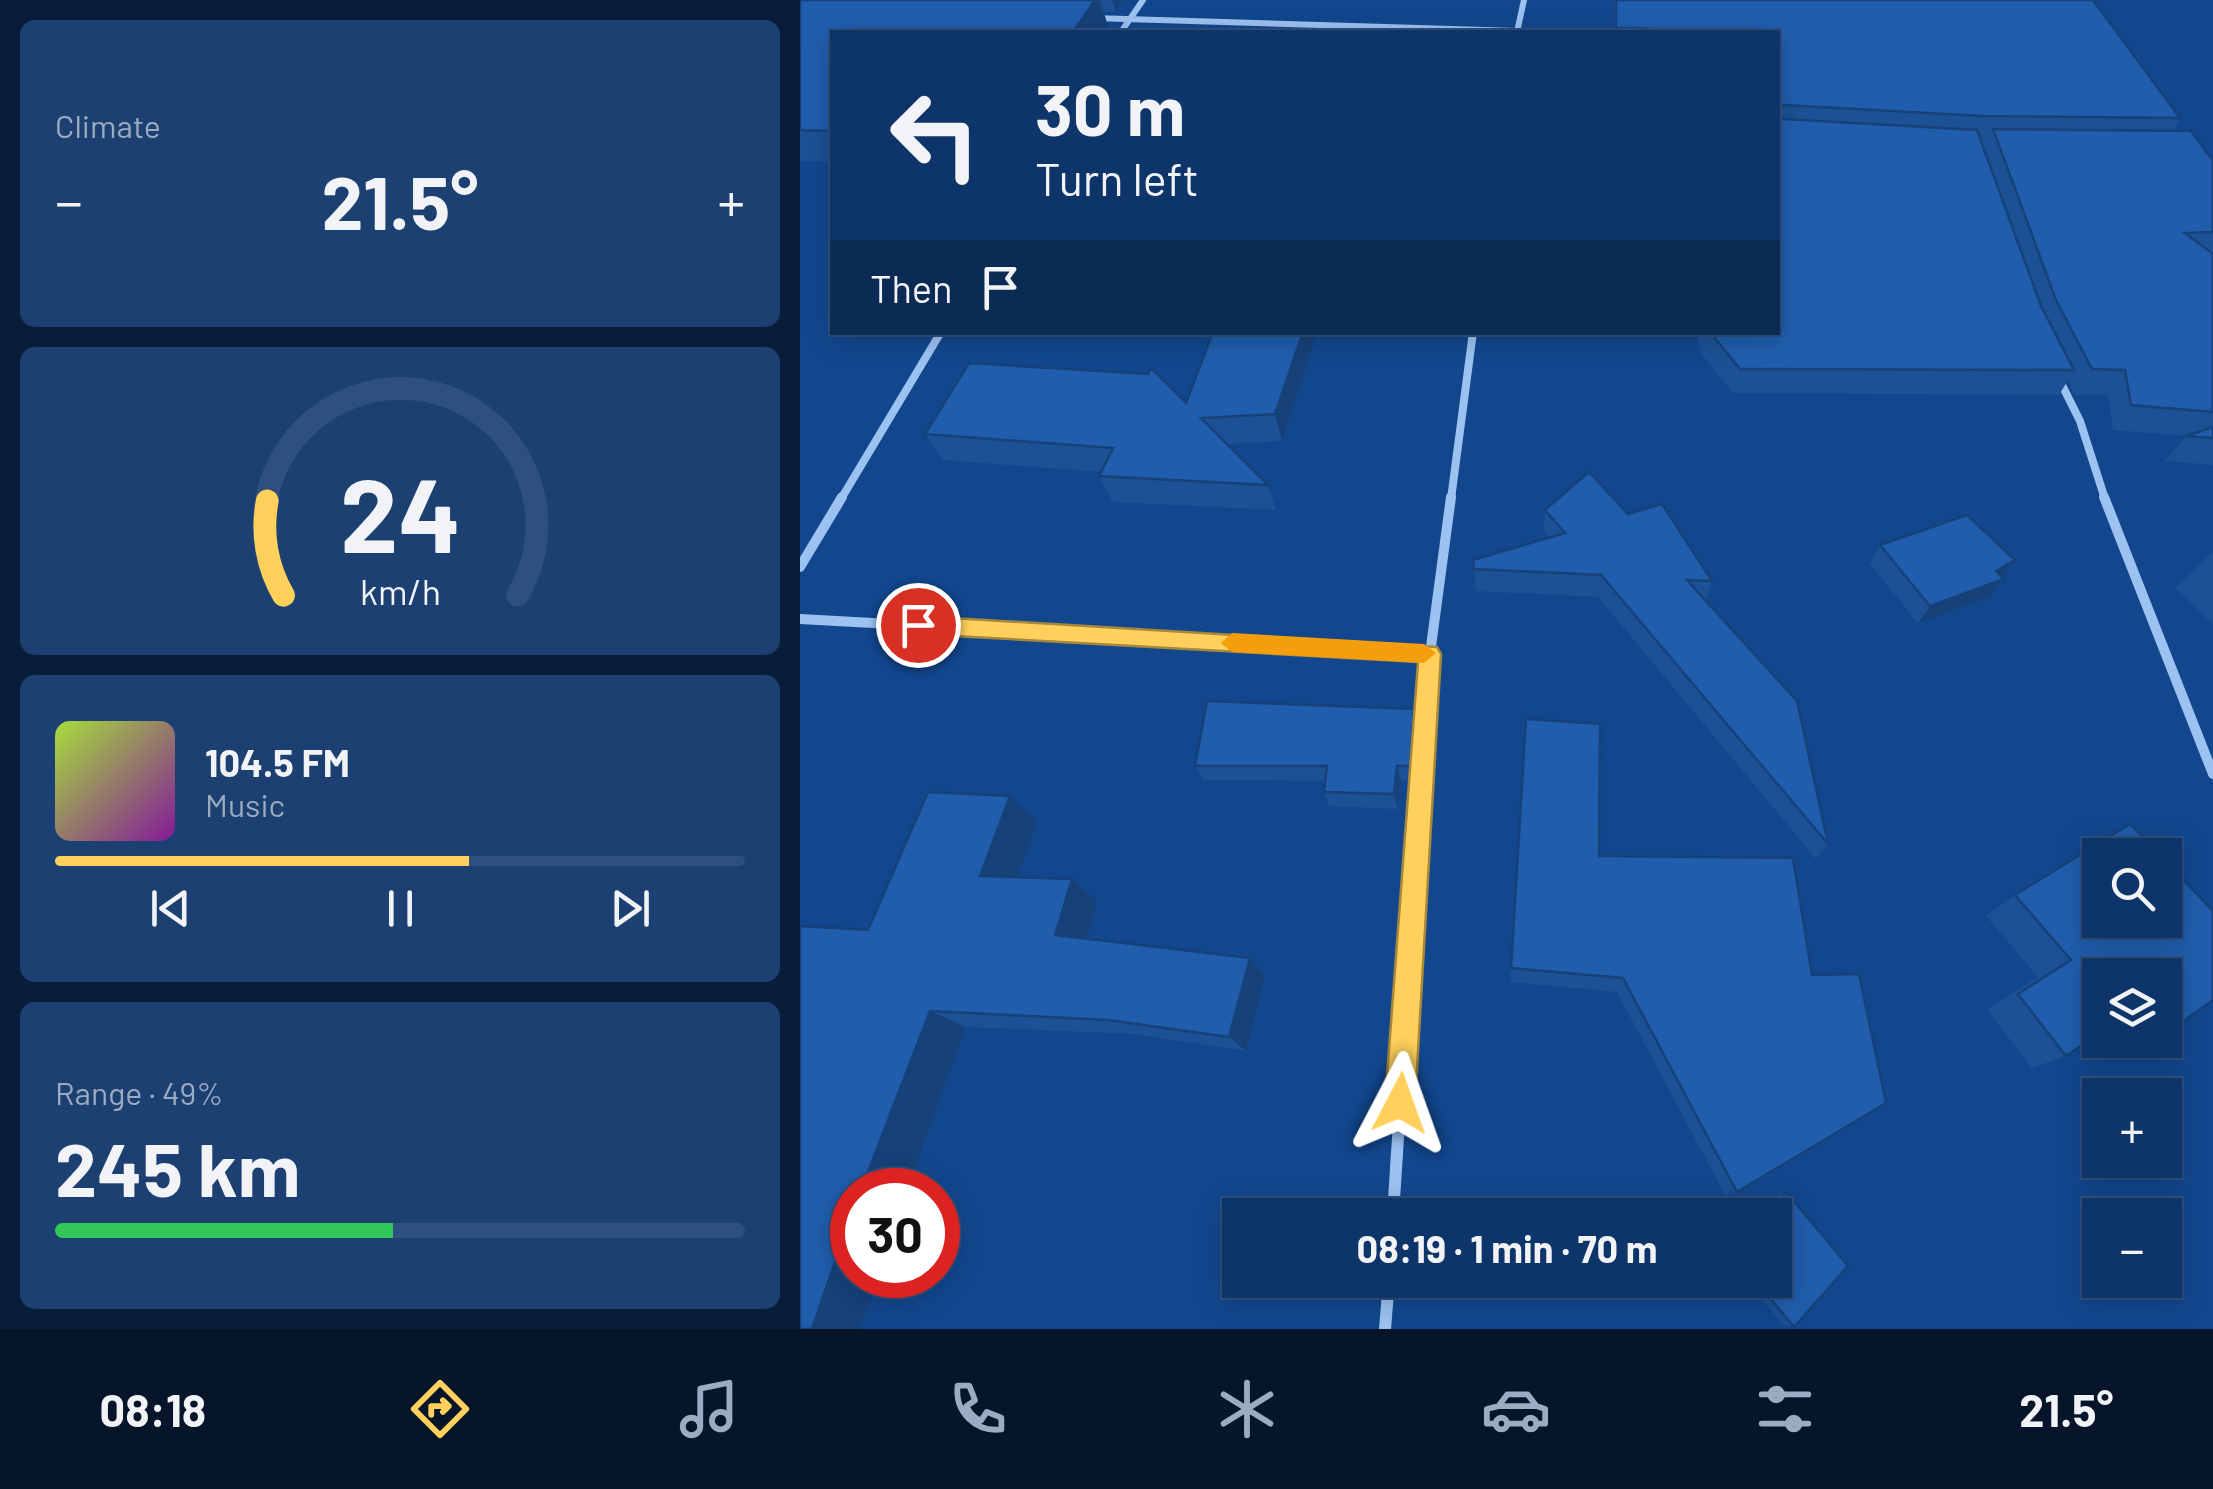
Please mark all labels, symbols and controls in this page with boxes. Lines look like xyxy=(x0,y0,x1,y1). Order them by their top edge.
text: 30 m xyxy=(1035,66,1185,150)
icon: left xyxy=(870,70,1000,200)
text: Climate xyxy=(55,106,161,144)
text: Turn left xyxy=(1035,151,1199,205)
text: 21.5° xyxy=(322,155,478,245)
text: − xyxy=(55,167,83,233)
text: + xyxy=(717,167,745,233)
icon: arrive xyxy=(973,260,1028,315)
text: Then xyxy=(870,265,953,311)
text: 24 xyxy=(339,449,461,574)
text: km/h xyxy=(360,569,440,612)
pin xyxy=(876,583,961,668)
icon: arrive xyxy=(891,598,946,653)
text: 104.5 FM xyxy=(205,739,350,785)
text: Music xyxy=(205,785,285,823)
map controls xyxy=(2082,838,2182,1298)
button: search xyxy=(2082,838,2182,938)
icon: previous xyxy=(143,881,198,936)
icon: pause xyxy=(373,881,428,936)
icon: next xyxy=(603,881,658,936)
button: layers xyxy=(2082,958,2182,1058)
position arrow xyxy=(1348,1051,1452,1155)
text: Range · 49% xyxy=(55,1073,223,1111)
button: + xyxy=(2082,1078,2182,1178)
text: 245 km xyxy=(55,1122,300,1212)
speed limit sign: 30 xyxy=(830,1168,960,1298)
button: − xyxy=(2082,1198,2182,1298)
text: 08:19 · 1 min · 70 m xyxy=(1356,1225,1658,1271)
icon: directions xyxy=(405,1374,475,1444)
icon: music xyxy=(674,1374,744,1444)
icon: phone xyxy=(943,1374,1013,1444)
icon: climate xyxy=(1212,1374,1282,1444)
icon: car xyxy=(1481,1374,1551,1444)
icon: filters xyxy=(1750,1374,1820,1444)
text: 08:18 xyxy=(100,1382,206,1436)
text: 21.5° xyxy=(2019,1382,2113,1436)

